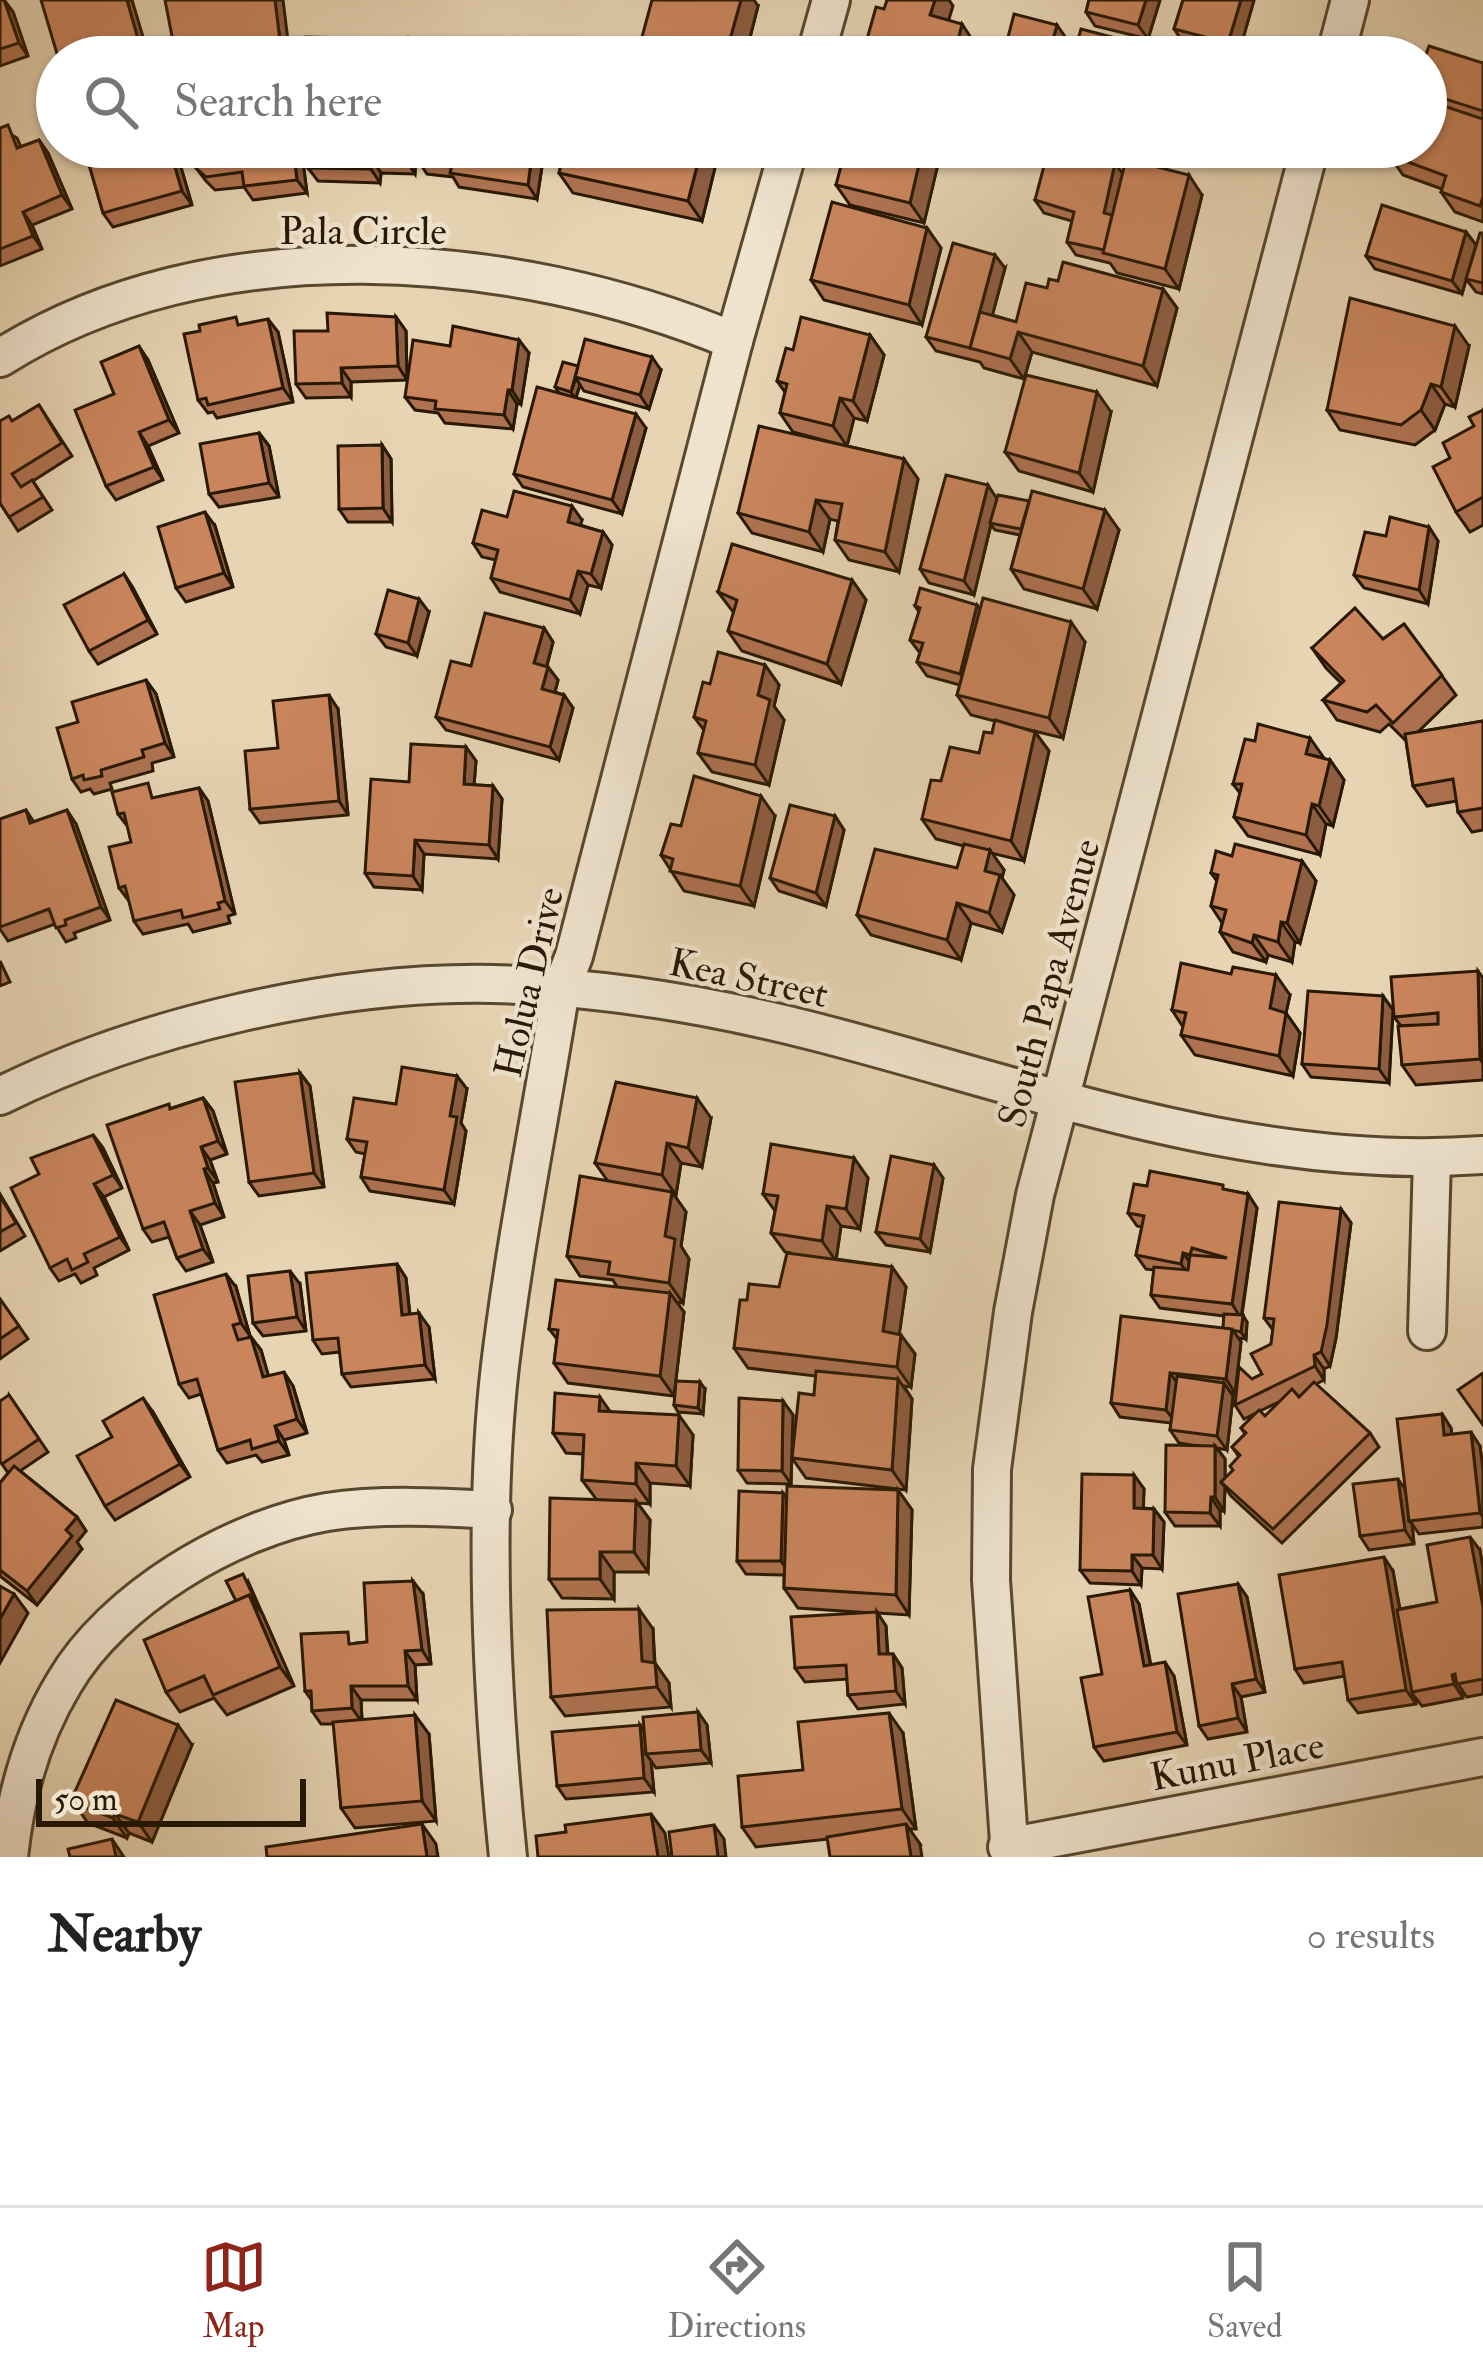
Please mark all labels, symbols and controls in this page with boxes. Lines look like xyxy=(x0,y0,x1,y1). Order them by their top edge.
search box xyxy=(36,36,1447,168)
icon: search xyxy=(78,69,144,135)
text: Search here xyxy=(174,74,382,130)
street label: Pala Circle xyxy=(279,207,447,256)
street label: South Papa Avenue xyxy=(987,834,1111,1133)
street label: Holua Drive xyxy=(484,883,575,1082)
street label: Kea Street xyxy=(665,938,833,1019)
street label: Kunu Place xyxy=(1146,1721,1328,1802)
scale bar xyxy=(36,1773,306,1826)
text: 50 m xyxy=(54,1779,118,1820)
text: Nearby xyxy=(48,1903,201,1967)
text: 0 results xyxy=(1307,1911,1435,1960)
tab: Map xyxy=(201,2234,267,2347)
tab: Directions xyxy=(668,2234,806,2347)
tab: Saved xyxy=(1207,2234,1282,2347)

